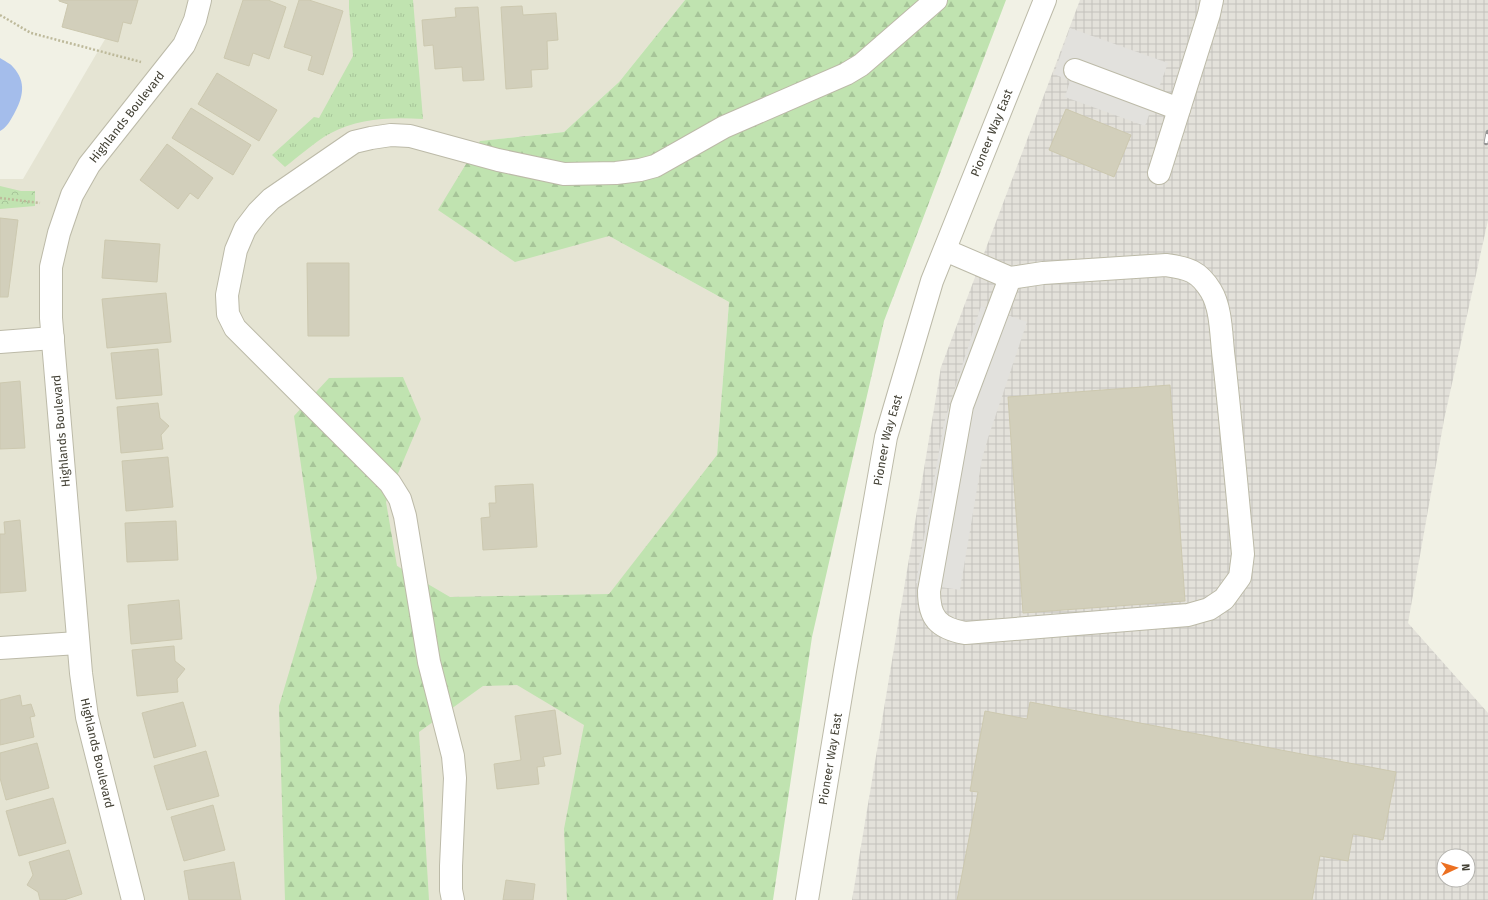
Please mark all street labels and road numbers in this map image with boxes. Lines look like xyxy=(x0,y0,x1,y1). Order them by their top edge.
street label: Highlands Boulevard xyxy=(86,69,167,166)
street label: Pioneer Way East xyxy=(968,86,1016,179)
street label: Highlands Boulevard xyxy=(49,374,73,488)
street label: Pioneer Way East xyxy=(871,392,905,487)
street label: Highlands Boulevard xyxy=(78,697,116,809)
street label: Pioneer Way East xyxy=(816,711,845,806)

